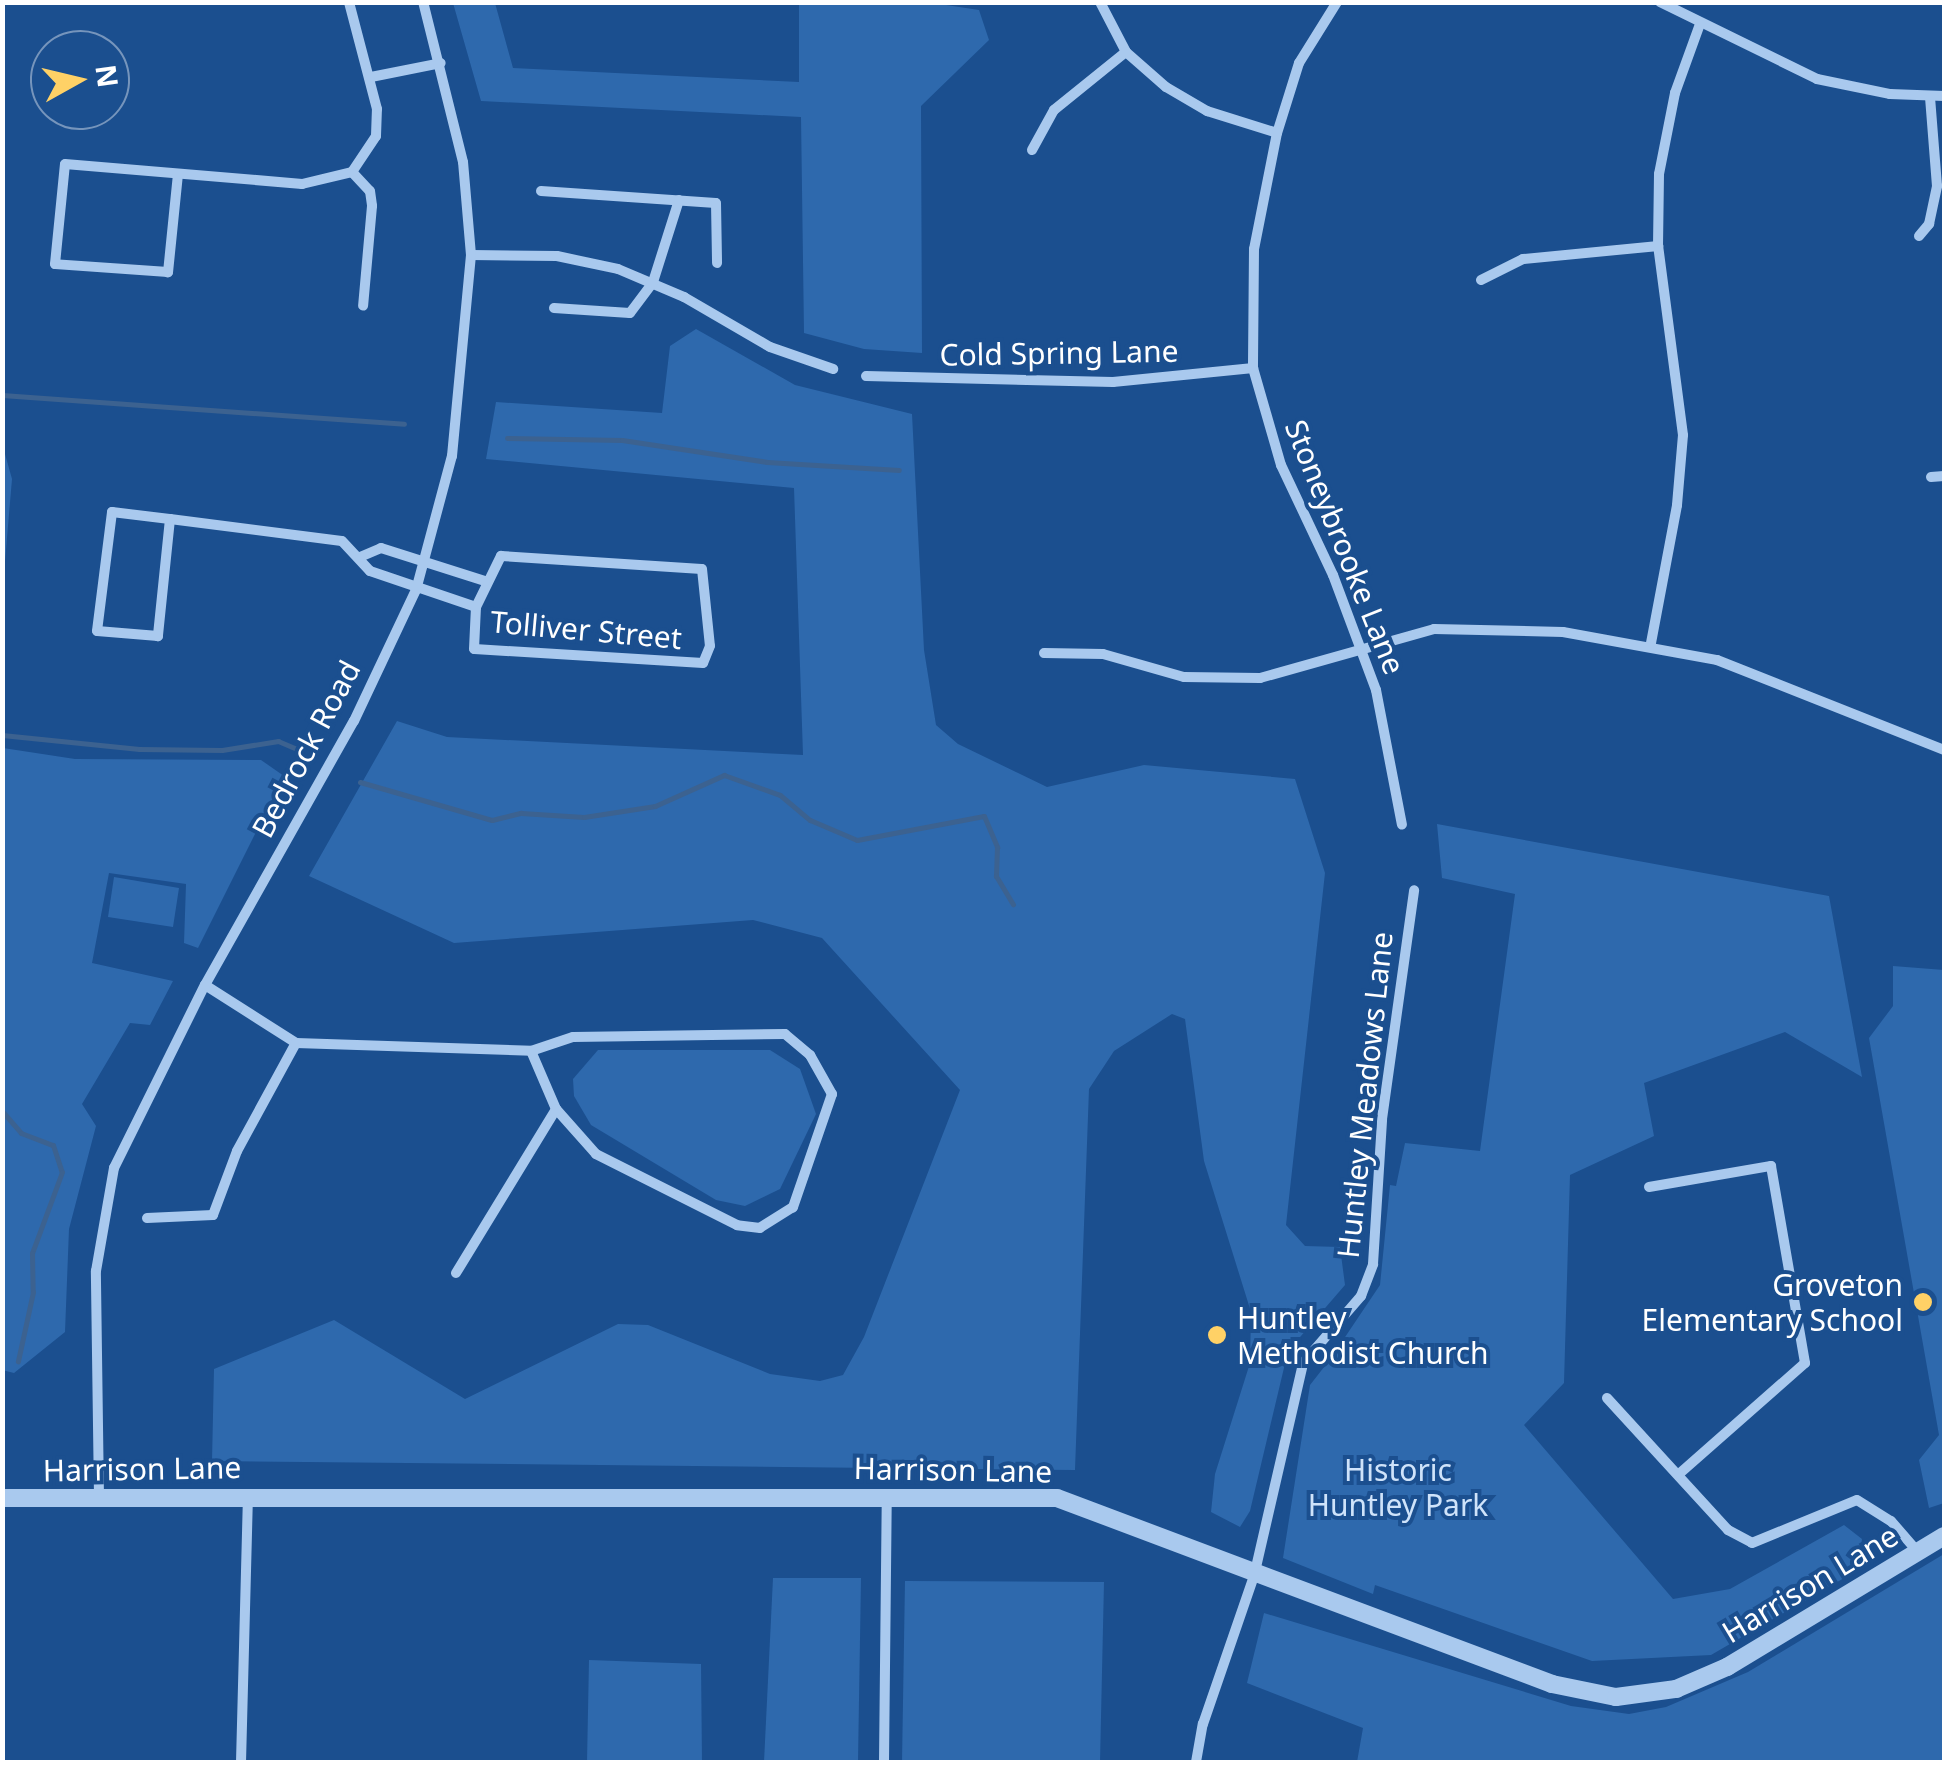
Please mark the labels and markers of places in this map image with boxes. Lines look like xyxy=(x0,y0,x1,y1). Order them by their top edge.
place label: Groveton Elementary School xyxy=(1642,1267,1903,1338)
marker: Groveton Elementary School xyxy=(1912,1291,1934,1313)
place label: Huntley Methodist Church xyxy=(1237,1300,1489,1370)
marker: Huntley Methodist Church xyxy=(1206,1324,1228,1346)

